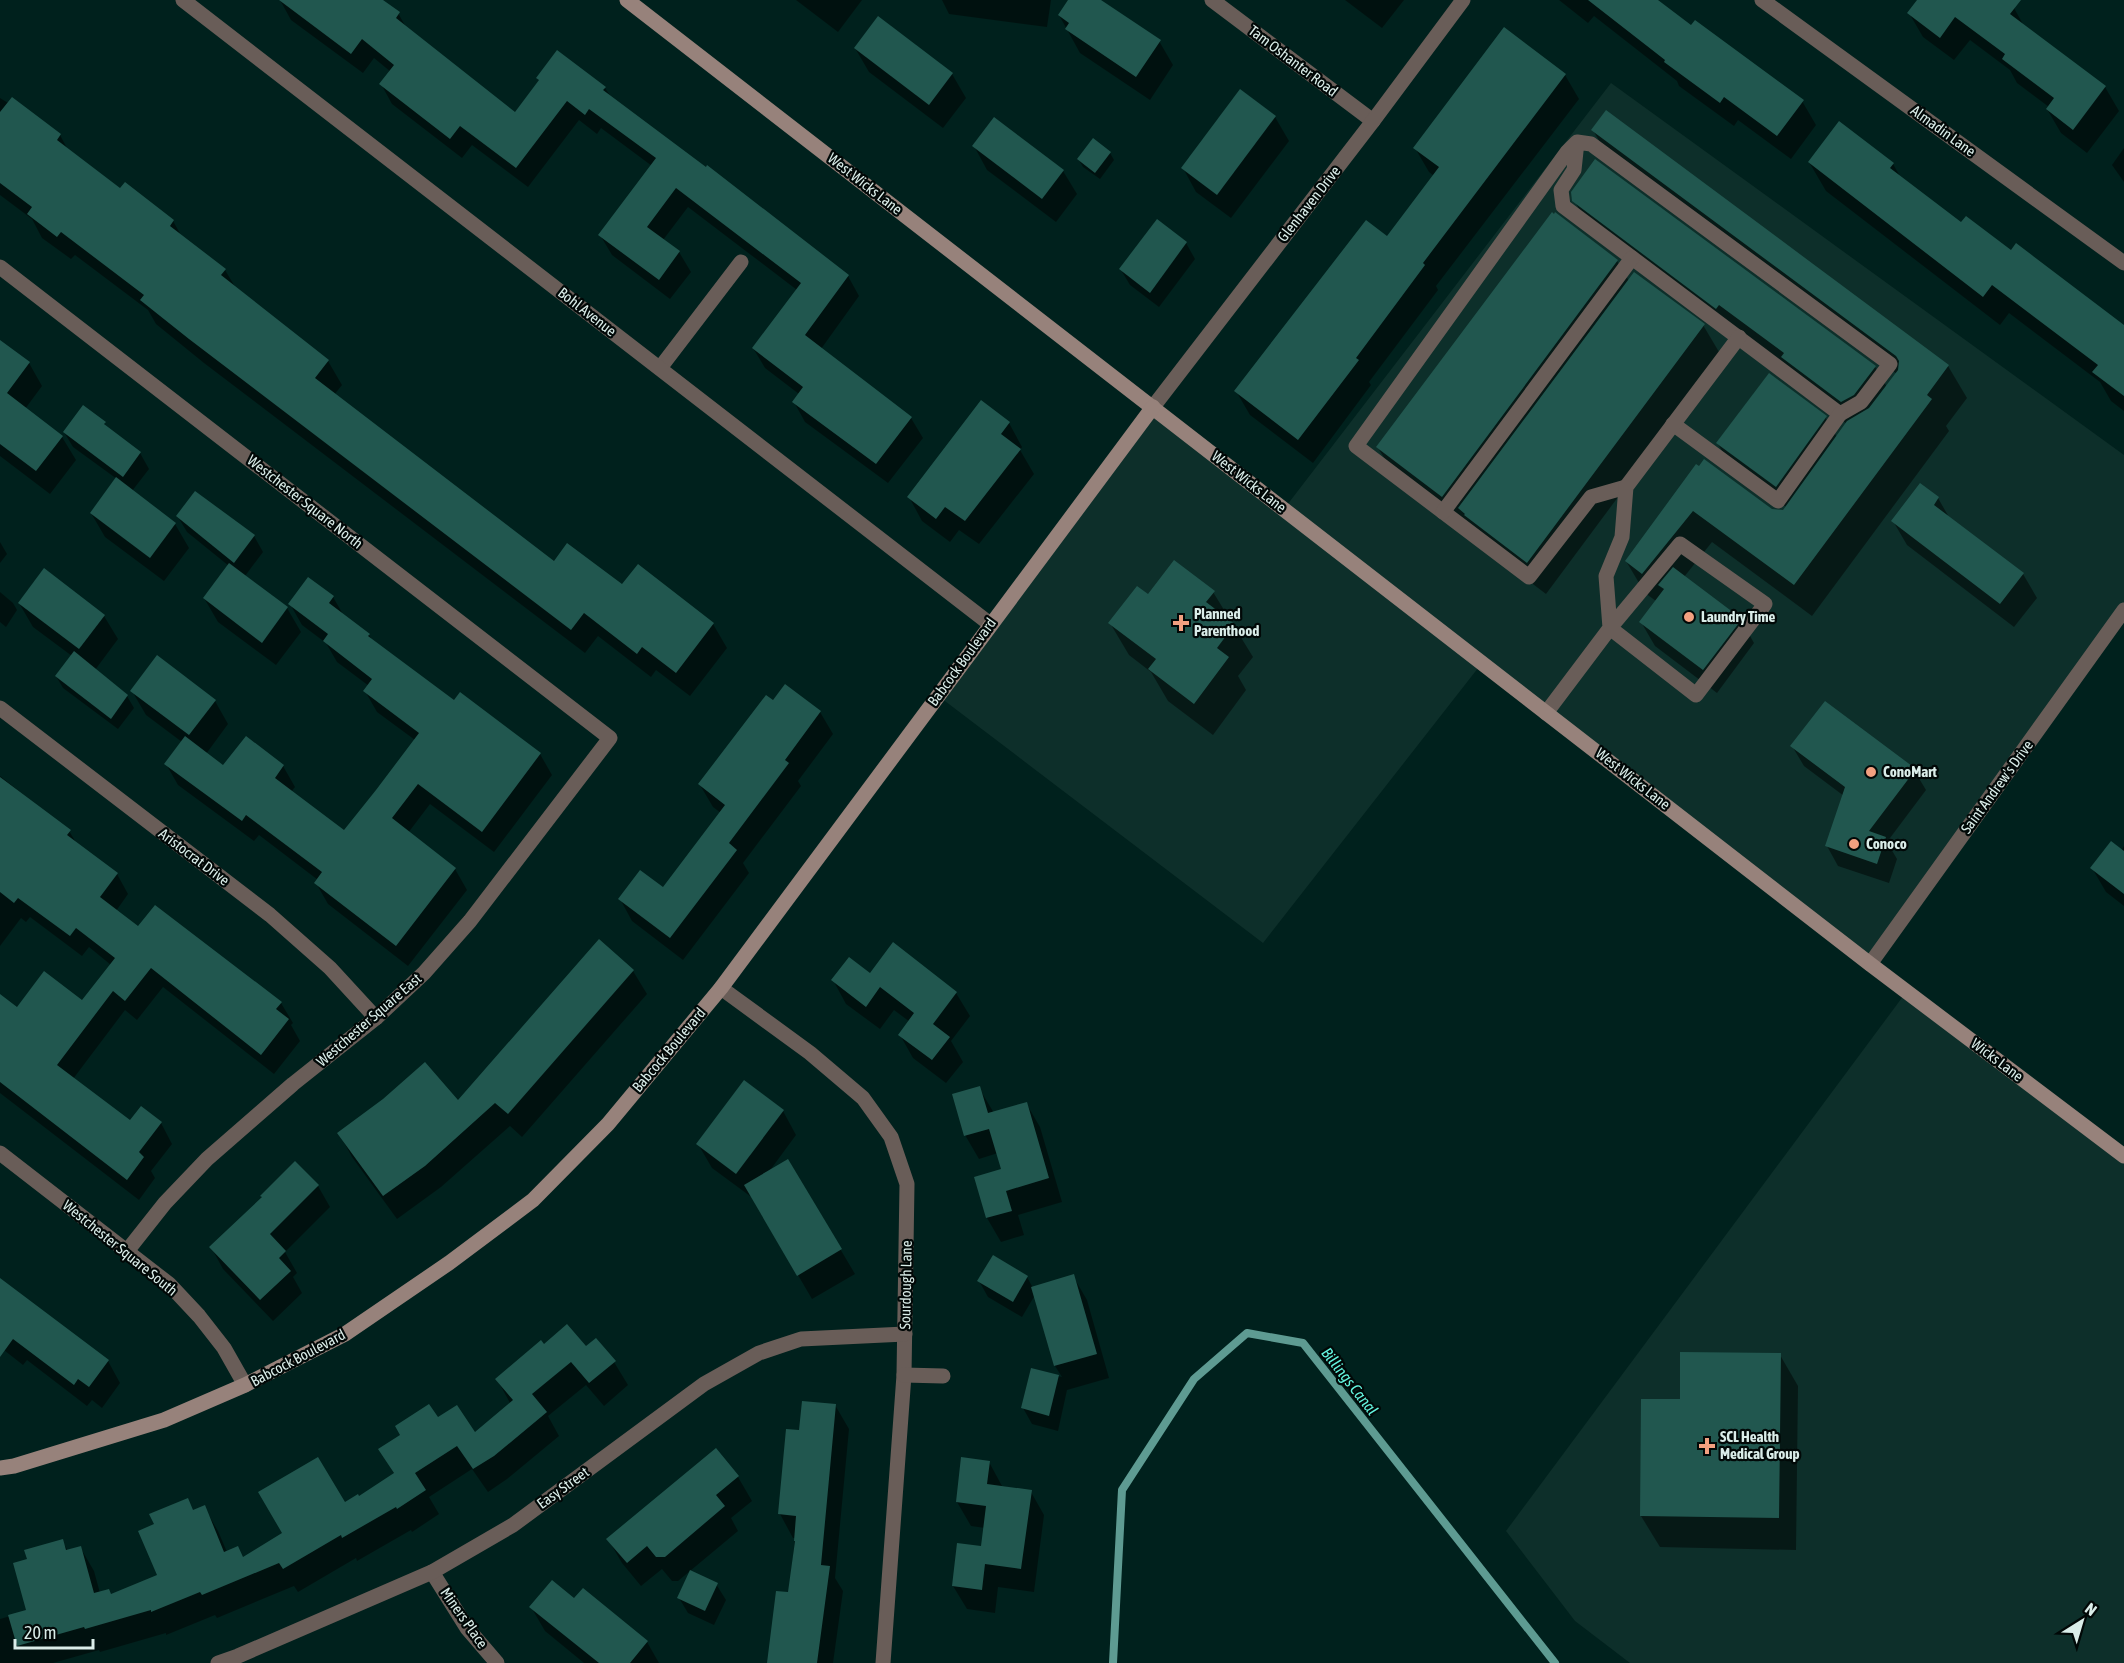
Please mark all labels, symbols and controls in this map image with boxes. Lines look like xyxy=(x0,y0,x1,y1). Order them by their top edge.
street label: Tam Oshanter Road xyxy=(1245,22,1341,100)
street label: Almadin Lane xyxy=(1908,101,1979,160)
street label: West Wicks Lane xyxy=(825,149,906,218)
street label: Glenhaven Drive xyxy=(1274,162,1344,245)
street label: Bohl Avenue xyxy=(555,284,620,340)
street label: West Wicks Lane xyxy=(1209,447,1290,516)
street label: Westchester Square North xyxy=(244,451,366,552)
place label: Planned Parenthood xyxy=(1194,605,1259,639)
place label: Laundry Time xyxy=(1701,608,1776,625)
marker: Laundry Time xyxy=(1682,610,1696,624)
street label: Babcock Boulevard xyxy=(924,614,999,709)
marker: Planned Parenthood xyxy=(1172,614,1190,632)
street label: Saint Andrew's Drive xyxy=(1957,737,2036,837)
street label: West Wicks Lane xyxy=(1593,744,1674,813)
place label: ConoMart xyxy=(1883,763,1937,780)
marker: ConoMart xyxy=(1864,765,1878,779)
street label: Aristocrat Drive xyxy=(156,825,233,889)
place label: Conoco xyxy=(1866,835,1907,852)
marker: Conoco xyxy=(1847,837,1861,851)
street label: Westchester Square East xyxy=(313,970,424,1070)
street label: Babcock Boulevard xyxy=(629,1004,709,1095)
street label: Wicks Lane xyxy=(1968,1035,2027,1085)
street label: Westchester Square South xyxy=(60,1196,181,1299)
street label: Sourdough Lane xyxy=(896,1240,915,1330)
street label: Babcock Boulevard xyxy=(248,1326,348,1390)
water label: Billings Canal xyxy=(1317,1344,1382,1419)
place label: SCL Health Medical Group xyxy=(1720,1428,1800,1462)
marker: SCL Health Medical Group xyxy=(1698,1437,1716,1455)
street label: Easy Street xyxy=(534,1463,592,1512)
street label: Miners Place xyxy=(437,1584,492,1651)
north arrow xyxy=(2052,1591,2112,1651)
text: N xyxy=(2082,1599,2100,1619)
scale bar xyxy=(15,1612,93,1650)
text: 20 m xyxy=(24,1622,56,1643)

